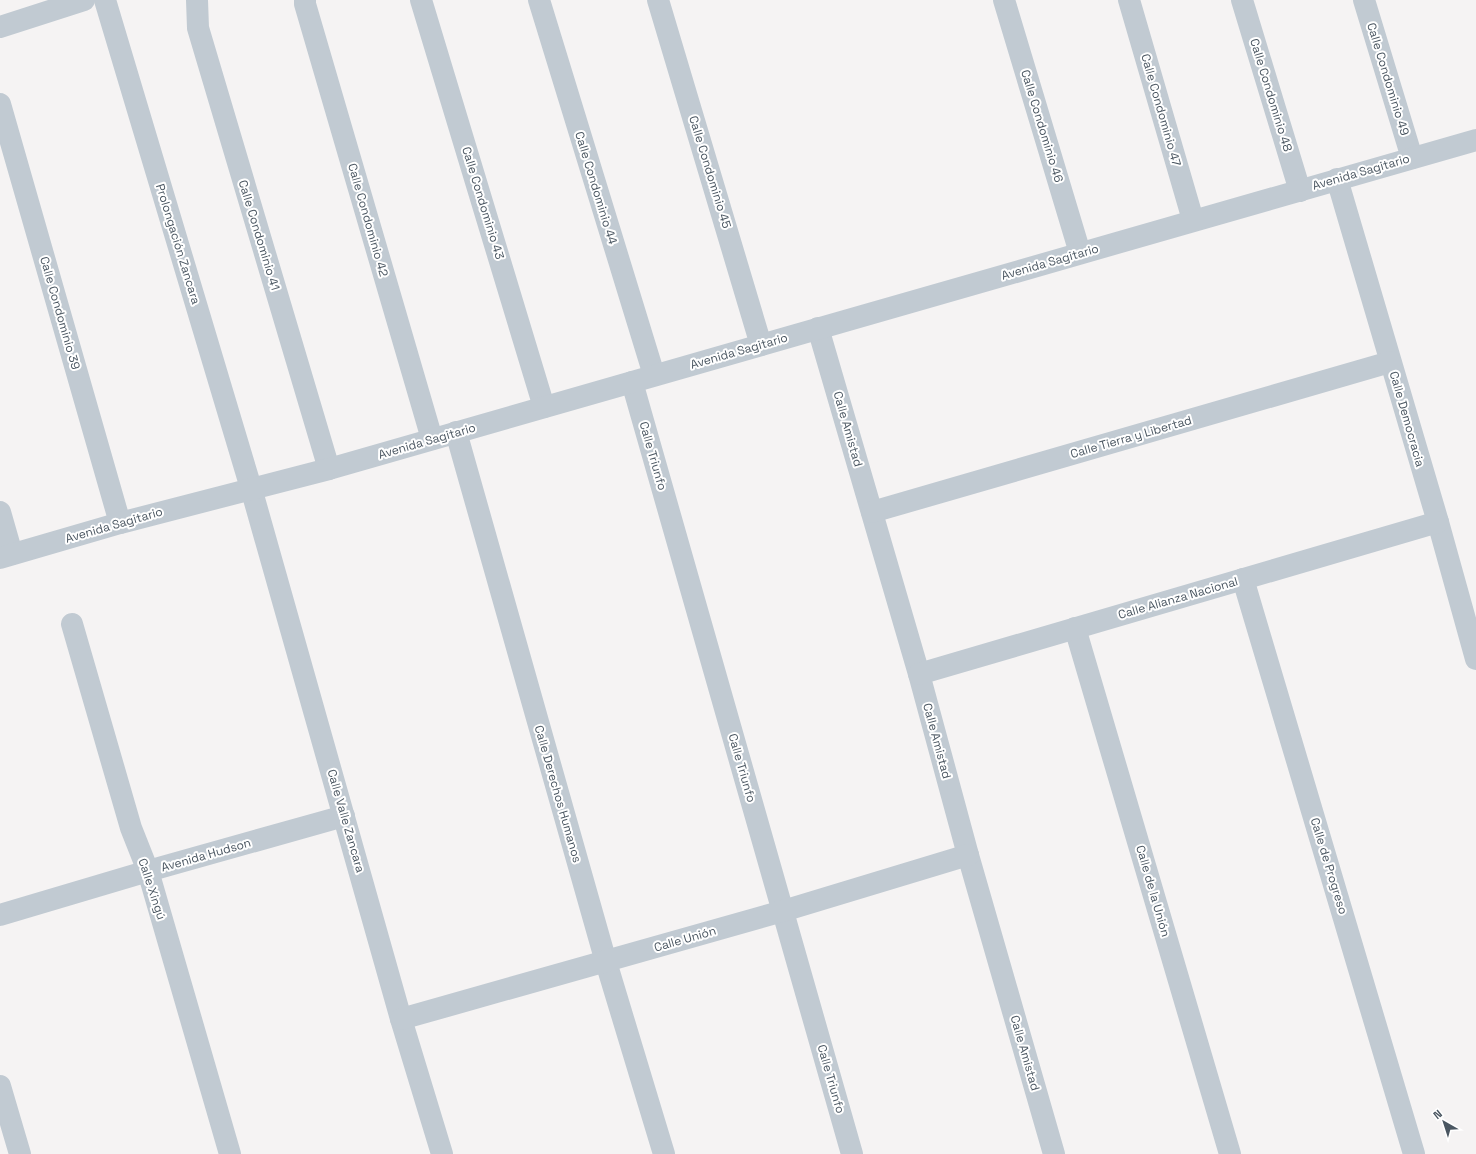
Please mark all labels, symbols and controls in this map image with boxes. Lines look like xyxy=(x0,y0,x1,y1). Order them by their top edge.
street label: Calle Condominio 49 xyxy=(1363,21,1413,137)
street label: Calle Condominio 48 xyxy=(1246,37,1296,153)
street label: Calle Condominio 47 xyxy=(1137,52,1185,168)
street label: Calle Condominio 46 xyxy=(1017,68,1067,184)
street label: Calle Condominio 45 xyxy=(685,114,735,230)
street label: Calle Condominio 44 xyxy=(571,130,621,247)
street label: Calle Condominio 43 xyxy=(458,145,508,261)
street label: Avenida Sagitario xyxy=(1310,150,1412,194)
street label: Calle Condominio 42 xyxy=(344,162,392,278)
street label: Calle Condominio 41 xyxy=(235,178,283,292)
street label: Prolongación Zancara xyxy=(152,182,204,306)
street label: Avenida Sagitario xyxy=(999,240,1101,284)
street label: Calle Condominio 39 xyxy=(36,255,84,371)
street label: Avenida Sagitario xyxy=(688,329,790,373)
street label: Calle Democracia xyxy=(1386,369,1428,469)
street label: Calle Amistad xyxy=(830,390,866,468)
street label: Calle Tierra y Libertad xyxy=(1069,412,1193,462)
street label: Avenida Sagitario xyxy=(376,419,478,463)
street label: Calle Triunfo xyxy=(636,420,670,492)
street label: Avenida Sagitario xyxy=(63,503,165,547)
street label: Calle Alianza Nacional xyxy=(1116,573,1240,623)
street label: Calle Amistad xyxy=(919,702,955,780)
street label: Calle Derechos Humanos xyxy=(531,724,585,864)
street label: Calle Triunfo xyxy=(725,732,759,804)
street label: Calle Valle Zancara xyxy=(324,767,368,875)
street label: Calle de Progreso xyxy=(1307,816,1351,916)
street label: Avenida Hudson xyxy=(159,835,253,875)
street label: Calle de la Unión xyxy=(1132,843,1174,939)
street label: Calle Xingú xyxy=(135,856,169,922)
street label: Calle Unión xyxy=(652,923,718,955)
street label: Calle Amistad xyxy=(1007,1014,1043,1092)
street label: Calle Triunfo xyxy=(814,1043,848,1115)
north arrow xyxy=(1424,1102,1464,1142)
text: N xyxy=(1430,1106,1445,1122)

